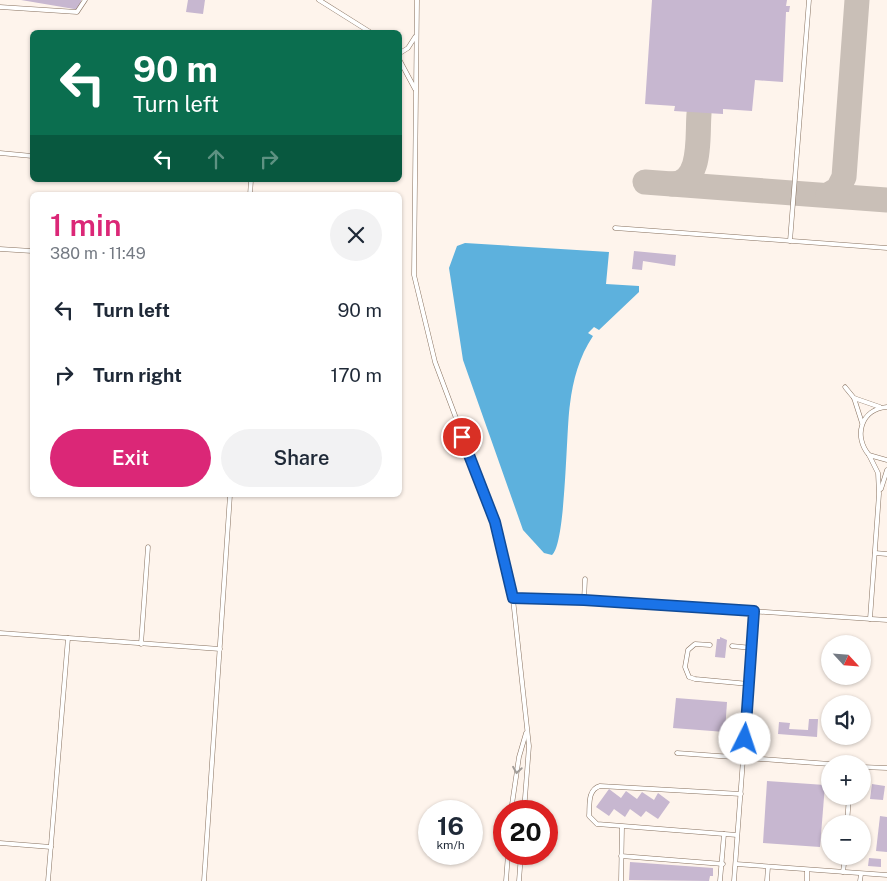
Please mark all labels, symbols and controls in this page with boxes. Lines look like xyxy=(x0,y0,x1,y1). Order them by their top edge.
text: 90 m xyxy=(133,49,218,90)
icon: left xyxy=(50,50,115,115)
text: Turn left xyxy=(133,91,219,117)
icon: left xyxy=(149,145,177,173)
icon: ahead xyxy=(202,145,230,173)
icon: right xyxy=(255,145,283,173)
text: 1 min xyxy=(50,207,121,243)
button: close xyxy=(330,209,382,261)
text: 380 m · 11:49 xyxy=(50,244,146,263)
icon: left xyxy=(50,296,78,324)
text: Turn left xyxy=(93,299,170,321)
text: 90 m xyxy=(338,299,382,321)
icon: right xyxy=(50,361,78,389)
text: Turn right xyxy=(93,364,182,386)
text: 170 m xyxy=(331,364,382,386)
pin xyxy=(441,416,483,458)
icon: arrive xyxy=(448,423,476,451)
button: Exit xyxy=(50,429,211,487)
button: Share xyxy=(221,429,382,487)
north arrow xyxy=(821,635,871,685)
map controls xyxy=(821,635,871,865)
button: sound xyxy=(821,695,871,745)
position arrow xyxy=(718,712,770,764)
button: + xyxy=(821,755,871,805)
one-way arrow xyxy=(512,766,522,775)
speed limit sign: 20 xyxy=(493,800,558,865)
text: 16 xyxy=(437,811,464,841)
button: − xyxy=(821,815,871,865)
text: km/h xyxy=(436,838,465,852)

